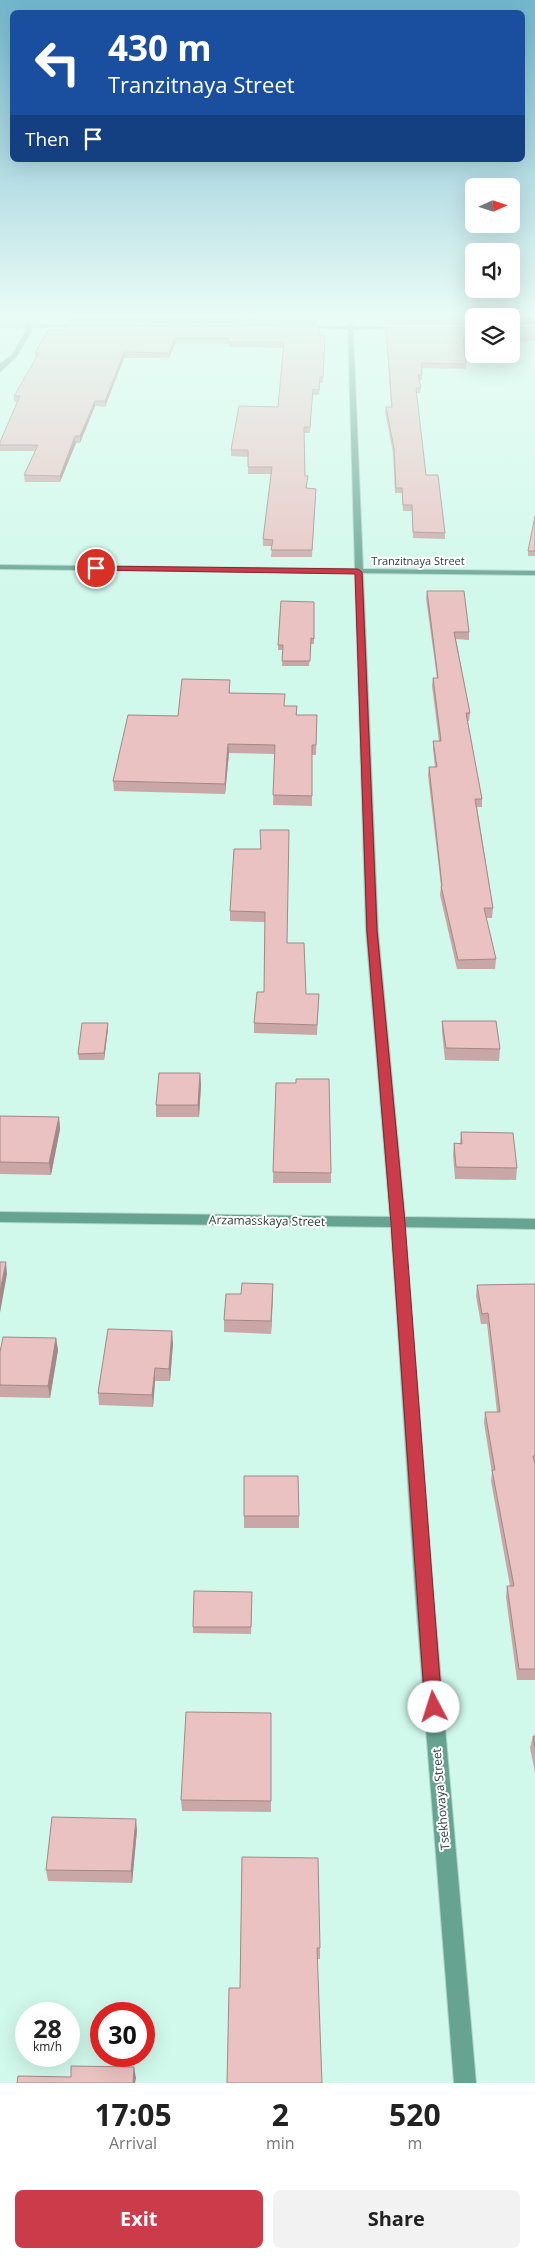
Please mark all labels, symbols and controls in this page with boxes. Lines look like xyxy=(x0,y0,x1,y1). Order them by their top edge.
text: 430 m xyxy=(108,24,212,71)
icon: left xyxy=(25,30,90,95)
text: Tranzitnaya Street xyxy=(108,69,295,99)
icon: arrive xyxy=(79,125,107,153)
text: Then xyxy=(25,126,69,152)
north arrow xyxy=(465,178,520,232)
map controls xyxy=(465,178,520,363)
button: sound xyxy=(465,243,520,298)
button: layers xyxy=(465,308,520,363)
pin xyxy=(75,547,117,589)
street label: Tranzitnaya Street xyxy=(371,553,465,568)
icon: arrive xyxy=(82,554,110,582)
street label: Arzamasskaya Street xyxy=(209,1211,325,1230)
position arrow xyxy=(407,1680,459,1732)
street label: Tsekhovaya Street xyxy=(428,1748,453,1851)
speed limit sign: 30 xyxy=(90,2002,155,2067)
text: 28 xyxy=(33,2011,62,2045)
text: km/h xyxy=(33,2038,62,2055)
text: 17:05 xyxy=(94,2094,172,2135)
text: 2 xyxy=(272,2094,289,2135)
text: 520 xyxy=(389,2094,441,2135)
text: Arrival xyxy=(109,2132,157,2154)
text: min xyxy=(266,2132,295,2154)
text: m xyxy=(407,2132,422,2154)
button: Exit xyxy=(15,2190,263,2248)
button: Share xyxy=(273,2190,520,2248)

